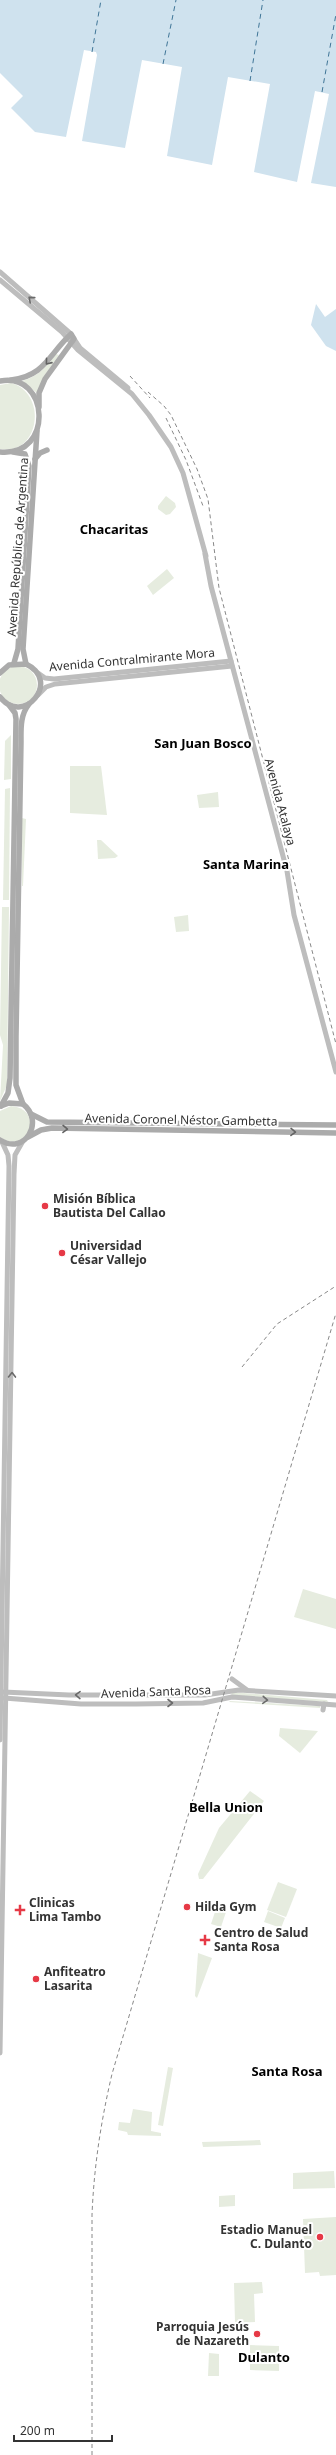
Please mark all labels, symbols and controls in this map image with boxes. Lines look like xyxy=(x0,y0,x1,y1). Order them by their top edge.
one-way arrow xyxy=(28,296,36,304)
one-way arrow xyxy=(45,357,52,364)
street label: Avenida República de Argentina xyxy=(3,457,32,637)
district label: Chacaritas xyxy=(80,520,148,538)
street label: Avenida Contralmirante Mora xyxy=(48,644,216,675)
district label: San Juan Bosco xyxy=(154,734,252,752)
street label: Avenida Atalaya xyxy=(261,756,300,847)
district label: Santa Marina xyxy=(203,855,289,873)
street label: Avenida Coronel Néstor Gambetta xyxy=(84,1109,278,1130)
one-way arrow xyxy=(62,1124,68,1133)
one-way arrow xyxy=(290,1128,296,1136)
place label: Misión Bíblica Bautista Del Callao xyxy=(53,1190,166,1221)
marker: Misión Bíblica Bautista Del Callao xyxy=(40,1201,50,1211)
place label: Universidad César Vallejo xyxy=(70,1237,147,1268)
marker: Universidad César Vallejo xyxy=(57,1248,67,1258)
one-way arrow xyxy=(7,1372,16,1378)
street label: Avenida Santa Rosa xyxy=(101,1681,211,1702)
one-way arrow xyxy=(75,1691,81,1699)
one-way arrow xyxy=(262,1695,268,1704)
one-way arrow xyxy=(167,1699,173,1707)
district label: Bella Union xyxy=(189,1798,263,1816)
place label: Clinicas Lima Tambo xyxy=(29,1894,101,1925)
place label: Hilda Gym xyxy=(195,1898,256,1915)
marker: Hilda Gym xyxy=(182,1902,192,1912)
marker: Clinicas Lima Tambo xyxy=(14,1904,26,1916)
place label: Centro de Salud Santa Rosa xyxy=(214,1924,308,1955)
marker: Centro de Salud Santa Rosa xyxy=(199,1934,211,1946)
place label: Anfiteatro Lasarita xyxy=(44,1963,106,1994)
marker: Anfiteatro Lasarita xyxy=(31,1974,41,1984)
district label: Santa Rosa xyxy=(251,2062,323,2080)
place label: Estadio Manuel C. Dulanto xyxy=(220,2221,312,2252)
marker: Estadio Manuel C. Dulanto xyxy=(315,2232,325,2242)
place label: Parroquia Jesús de Nazareth xyxy=(156,2318,249,2349)
marker: Parroquia Jesús de Nazareth xyxy=(252,2329,262,2339)
district label: Dulanto xyxy=(238,2348,290,2366)
scale bar xyxy=(14,2417,112,2443)
text: 200 m xyxy=(20,2422,55,2439)

